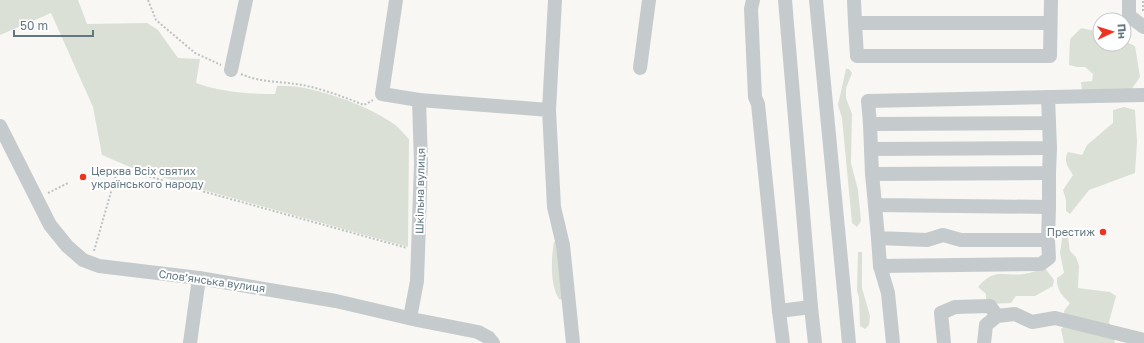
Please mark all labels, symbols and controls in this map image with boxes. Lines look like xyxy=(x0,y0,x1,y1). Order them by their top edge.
scale bar xyxy=(14,12,93,38)
north arrow xyxy=(1092,12,1132,52)
text: 50 m xyxy=(20,18,48,33)
text: Пн xyxy=(1115,23,1130,39)
street label: Шкільна вулиця xyxy=(412,148,427,234)
place label: Церква Всіх святих українського народу xyxy=(91,164,204,190)
marker: Церква Всіх святих українського народу xyxy=(78,172,88,182)
place label: Престиж xyxy=(1047,225,1095,238)
marker: Престиж xyxy=(1098,227,1108,237)
street label: Словʼянська вулиця xyxy=(158,267,266,294)

